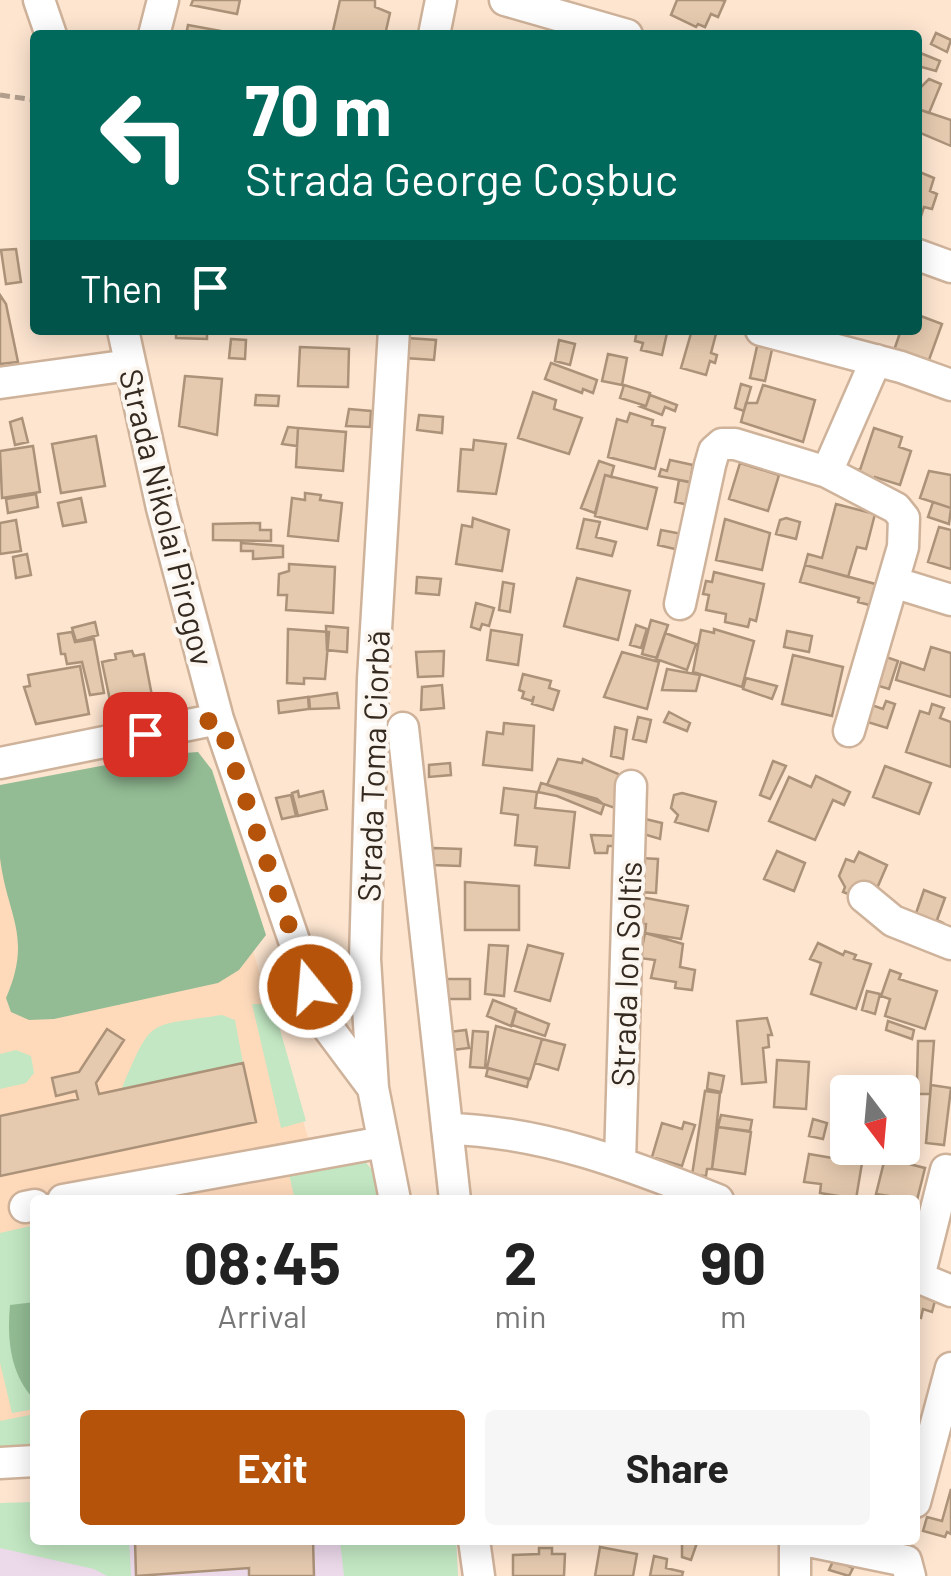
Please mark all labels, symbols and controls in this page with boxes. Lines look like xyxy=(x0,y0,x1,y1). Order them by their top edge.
text: 70 m xyxy=(245,66,392,150)
icon: left xyxy=(80,70,210,200)
text: Strada George Coșbuc xyxy=(245,151,678,205)
icon: arrive xyxy=(183,260,238,315)
text: Then xyxy=(80,265,163,311)
street label: Strada Nikolai Pirogov xyxy=(113,365,223,669)
street label: Strada Toma Ciorbă xyxy=(348,630,396,902)
pin xyxy=(103,692,188,777)
icon: arrive xyxy=(118,707,173,762)
street label: Strada Ion Soltîs xyxy=(602,861,648,1087)
position arrow xyxy=(258,935,362,1039)
north arrow xyxy=(830,1075,920,1165)
map controls xyxy=(830,1075,920,1165)
text: 08:45 xyxy=(184,1225,341,1297)
text: 2 xyxy=(504,1225,537,1297)
text: 90 xyxy=(700,1225,766,1297)
text: Arrival xyxy=(218,1296,307,1334)
text: min xyxy=(495,1296,546,1334)
text: m xyxy=(720,1296,746,1334)
button: Exit xyxy=(80,1410,465,1525)
button: Share xyxy=(485,1410,870,1525)

